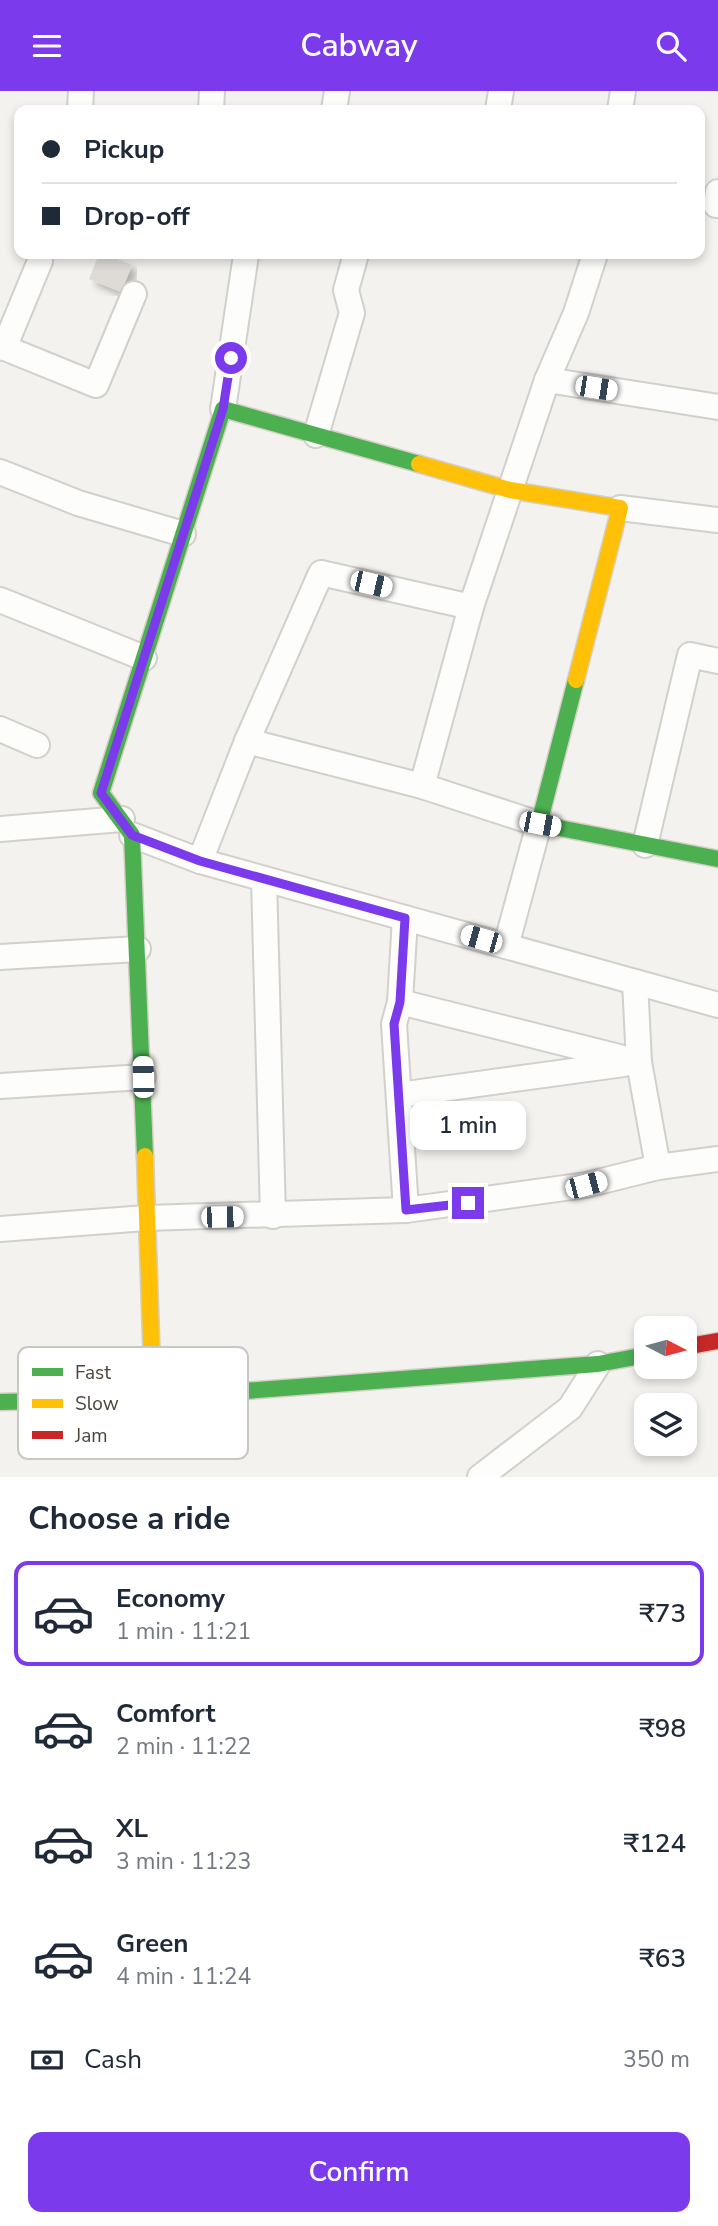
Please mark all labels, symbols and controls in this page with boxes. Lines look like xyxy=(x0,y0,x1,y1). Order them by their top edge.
text: Cabway xyxy=(300,24,418,67)
icon: menu xyxy=(28,27,66,65)
icon: search xyxy=(652,27,690,65)
text: Pickup xyxy=(84,132,164,167)
text: Drop-off xyxy=(84,199,190,234)
route start xyxy=(215,342,247,374)
car xyxy=(574,374,619,402)
car xyxy=(349,569,394,599)
car xyxy=(518,810,563,838)
car xyxy=(458,923,505,955)
car xyxy=(132,1056,155,1098)
callout: 1 min xyxy=(410,1101,526,1151)
text: 1 min xyxy=(439,1110,497,1141)
car xyxy=(563,1169,610,1201)
route end xyxy=(452,1187,484,1219)
car xyxy=(201,1206,244,1228)
north arrow xyxy=(634,1316,696,1379)
map controls xyxy=(634,1316,697,1456)
legend xyxy=(18,1347,248,1459)
text: Fast xyxy=(75,1360,111,1386)
text: Slow xyxy=(75,1391,119,1417)
button: layers xyxy=(634,1393,697,1456)
text: Jam xyxy=(74,1423,108,1449)
text: Choose a ride xyxy=(28,1497,230,1540)
text: Economy xyxy=(116,1581,225,1616)
icon: car xyxy=(32,1582,95,1645)
text: ₹73 xyxy=(639,1596,686,1631)
text: 1 min · 11:21 xyxy=(116,1616,251,1647)
text: Comfort xyxy=(116,1696,216,1731)
icon: car xyxy=(32,1697,95,1760)
text: ₹98 xyxy=(639,1711,686,1746)
text: 2 min · 11:22 xyxy=(116,1731,251,1762)
text: XL xyxy=(116,1811,148,1846)
icon: car xyxy=(32,1812,95,1875)
text: ₹124 xyxy=(624,1826,686,1861)
text: 3 min · 11:23 xyxy=(116,1846,251,1877)
text: Green xyxy=(116,1926,189,1961)
icon: car xyxy=(32,1927,95,1990)
text: ₹63 xyxy=(639,1941,686,1976)
text: 4 min · 11:24 xyxy=(116,1961,251,1992)
icon: cash xyxy=(28,2041,66,2079)
text: Cash xyxy=(84,2042,142,2077)
text: 350 m xyxy=(623,2044,690,2075)
button: Confirm xyxy=(28,2132,690,2212)

